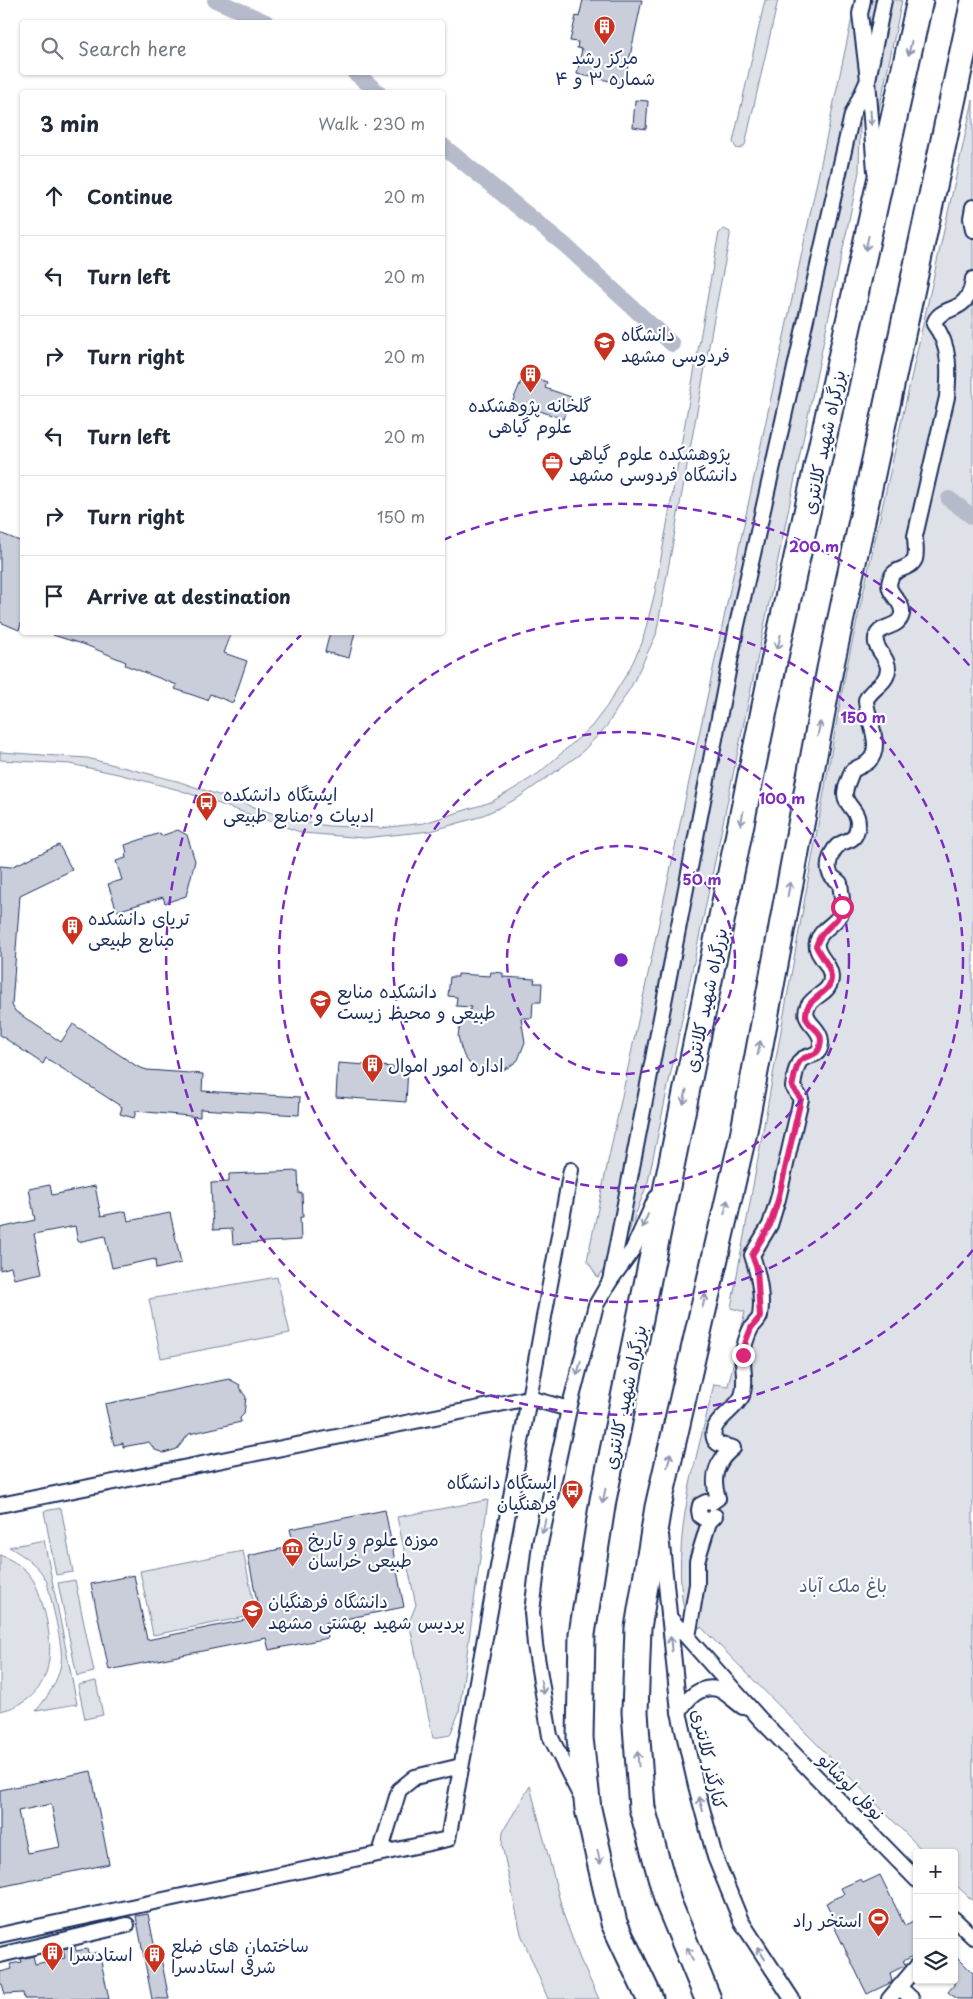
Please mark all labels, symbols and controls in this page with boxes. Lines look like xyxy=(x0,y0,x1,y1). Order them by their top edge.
building icon: مرکز رشد شماره ۳ و ۴ xyxy=(593,14,617,45)
search box xyxy=(20,20,445,75)
icon: search xyxy=(38,34,66,62)
text: Search here xyxy=(78,34,187,62)
one-way arrow xyxy=(905,39,914,55)
place label: مرکز رشد شماره ۳ و ۴ xyxy=(555,43,655,91)
text: 3 min xyxy=(40,107,99,139)
one-way arrow xyxy=(866,110,876,126)
text: Walk · 230 m xyxy=(318,111,425,135)
icon: ahead xyxy=(40,182,68,210)
text: Continue xyxy=(87,182,173,210)
text: 20 m xyxy=(384,184,425,208)
one-way arrow xyxy=(861,234,871,250)
icon: left xyxy=(40,262,68,290)
text: Turn left xyxy=(87,262,171,290)
text: 20 m xyxy=(384,264,425,288)
place label: دانشگاه فردوسی مشهد xyxy=(621,320,730,368)
school or university icon: دانشگاه فردوسی مشهد xyxy=(593,331,617,362)
icon: right xyxy=(40,342,68,370)
text: Turn right xyxy=(87,342,185,370)
text: 20 m xyxy=(384,344,425,368)
building icon: گلخانه پژوهشکده علوم گیاهی xyxy=(518,362,542,393)
street label: بزرگراه شهید کلانتری xyxy=(794,367,852,517)
place label: گلخانه پژوهشکده علوم گیاهی xyxy=(468,391,592,441)
icon: left xyxy=(40,422,68,450)
text: Turn left xyxy=(87,422,171,450)
text: 20 m xyxy=(384,424,425,448)
place label: پژوهشکده علوم گیاهی دانشگاه فردوسی مشهد xyxy=(569,439,738,487)
office icon: پژوهشکده علوم گیاهی دانشگاه فردوسی مشهد xyxy=(541,450,565,481)
icon: right xyxy=(40,502,68,530)
text: Turn right xyxy=(87,502,185,530)
text: 150 m xyxy=(377,504,425,528)
text: 200 m xyxy=(789,534,839,557)
icon: arrive xyxy=(40,582,68,610)
text: Arrive at destination xyxy=(87,582,291,610)
one-way arrow xyxy=(774,633,783,649)
text: 150 m xyxy=(840,705,886,728)
one-way arrow xyxy=(814,721,824,737)
place label: ایستگاه دانشکده ادبیات و منابع طبیعی xyxy=(223,780,374,829)
text: 100 m xyxy=(759,786,805,809)
bus stop icon: ایستگاه دانشکده ادبیات و منابع طبیعی xyxy=(195,791,219,822)
one-way arrow xyxy=(737,810,747,826)
text: 50 m xyxy=(683,867,721,890)
one-way arrow xyxy=(785,881,795,897)
route start xyxy=(831,896,854,919)
place label: تریای دانشکده منابع طبیعی xyxy=(88,904,190,953)
building icon: تریای دانشکده منابع طبیعی xyxy=(60,915,84,946)
street label: بزرگراه شهید کلانتری xyxy=(676,925,734,1075)
centre of rings xyxy=(612,951,630,969)
place label: دانشکده منابع طبیعی و محیط زیست xyxy=(337,977,496,1025)
school or university icon: دانشکده منابع طبیعی و محیط زیست xyxy=(309,988,333,1019)
one-way arrow xyxy=(755,1041,765,1057)
place label: اداره امور اموال xyxy=(388,1051,504,1078)
building icon: اداره امور اموال xyxy=(360,1052,384,1083)
one-way arrow xyxy=(680,1089,689,1105)
one-way arrow xyxy=(722,1200,731,1216)
one-way arrow xyxy=(640,1213,650,1228)
one-way arrow xyxy=(700,1294,709,1310)
street label: بزرگراه شهید کلانتری xyxy=(595,1322,653,1472)
route end xyxy=(732,1344,755,1367)
one-way arrow xyxy=(574,1359,583,1375)
one-way arrow xyxy=(665,1452,674,1468)
place label: ایستگاه دانشگاه فرهنگیان xyxy=(447,1468,557,1516)
bus stop icon: ایستگاه دانشگاه فرهنگیان xyxy=(561,1479,585,1510)
one-way arrow xyxy=(599,1488,608,1504)
one-way arrow xyxy=(539,1518,548,1534)
place label: موزه علوم و تاریخ طبیعی خراسان xyxy=(308,1525,439,1573)
museum icon: موزه علوم و تاریخ طبیعی خراسان xyxy=(280,1536,304,1567)
park label: باغ ملک آباد xyxy=(799,1571,887,1598)
place label: دانشگاه فرهنگیان پردیس شهید بهشتی مشهد xyxy=(268,1587,465,1635)
school or university icon: دانشگاه فرهنگیان پردیس شهید بهشتی مشهد xyxy=(240,1598,264,1629)
one-way arrow xyxy=(666,1636,676,1652)
one-way arrow xyxy=(538,1679,548,1695)
street label: کنارگذر کلانتری xyxy=(685,1706,735,1812)
street label: نوفل لوشاتو xyxy=(812,1745,891,1826)
one-way arrow xyxy=(634,1752,643,1768)
one-way arrow xyxy=(696,1796,705,1812)
one-way arrow xyxy=(594,1848,604,1864)
map controls xyxy=(913,1849,958,1984)
button: + xyxy=(913,1849,958,1894)
button: − xyxy=(913,1894,958,1939)
place label: استخر راد xyxy=(793,1906,862,1933)
sports icon: استخر راد xyxy=(866,1907,890,1938)
place label: ساختمان های ضلع شرقی استادسرا xyxy=(171,1931,309,1979)
button: layers xyxy=(913,1939,958,1984)
place label: استادسرا xyxy=(69,1940,133,1967)
building icon: استادسرا xyxy=(41,1941,65,1972)
building icon: ساختمان های ضلع شرقی استادسرا xyxy=(143,1942,167,1973)
one-way arrow xyxy=(684,1947,694,1962)
one-way arrow xyxy=(756,1947,766,1961)

